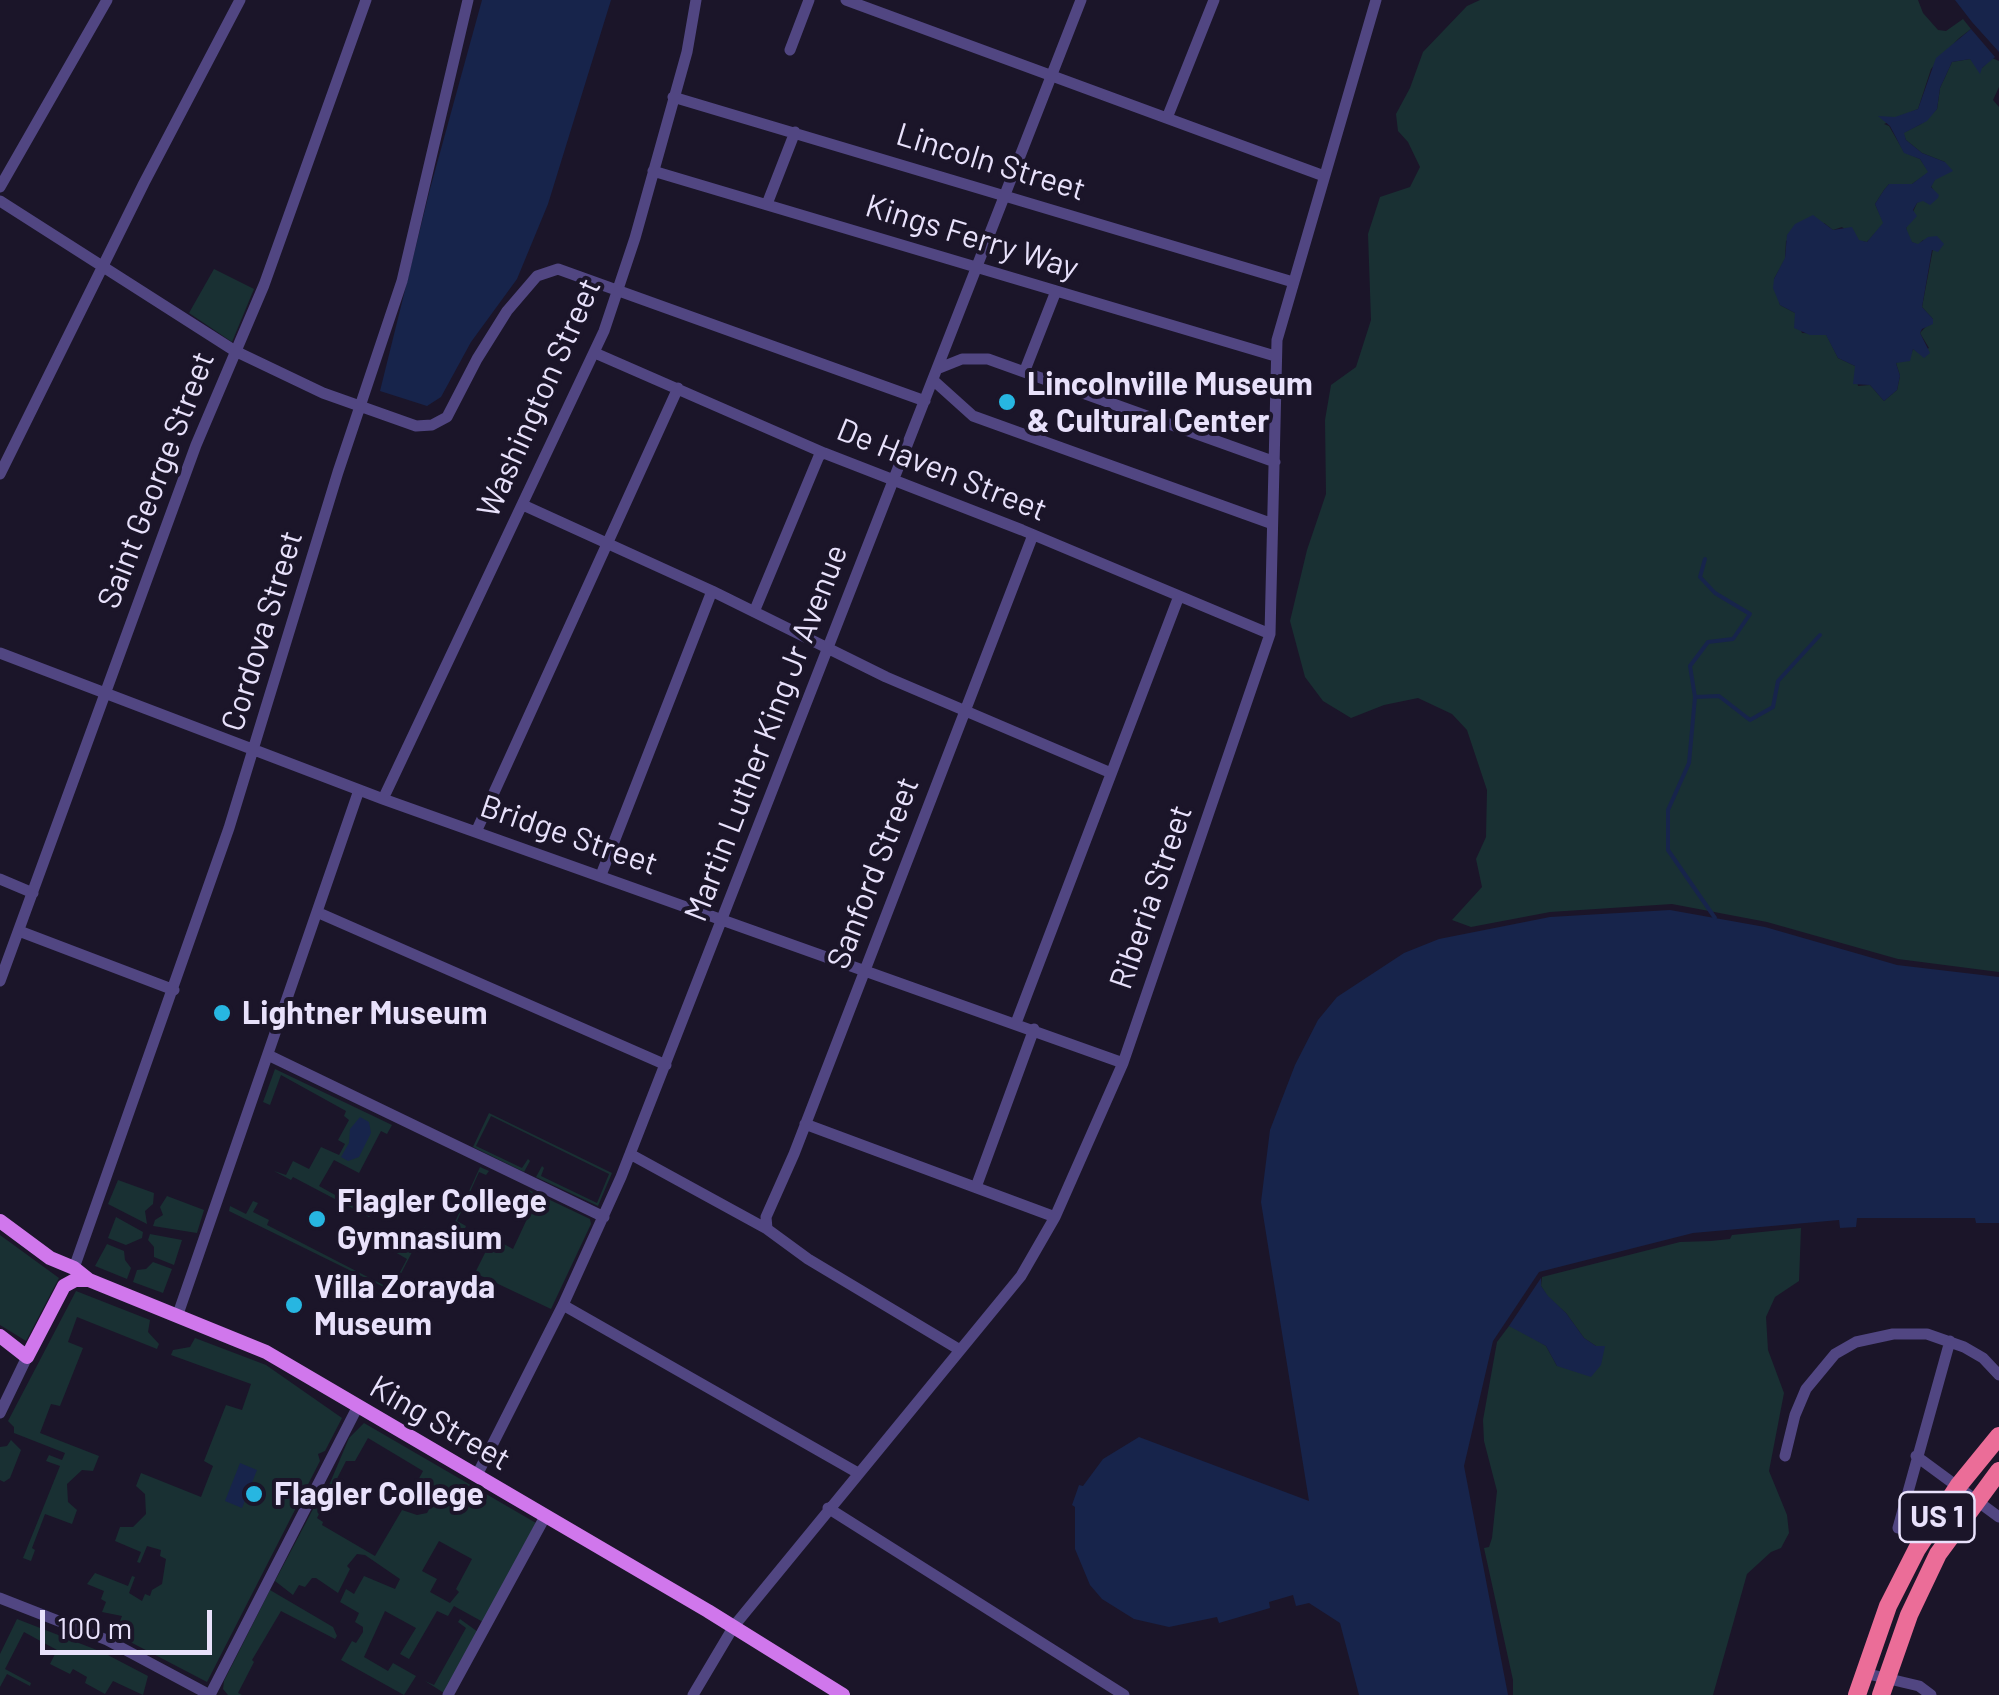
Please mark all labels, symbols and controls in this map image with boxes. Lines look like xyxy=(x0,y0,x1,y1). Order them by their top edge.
street label: Lincoln Street xyxy=(892,115,1090,209)
street label: Kings Ferry Way xyxy=(861,186,1083,288)
street label: Washington Street xyxy=(469,272,609,524)
street label: Saint George Street xyxy=(89,346,223,614)
place label: Lincolnville Museum & Cultural Center xyxy=(1027,365,1313,440)
marker: Lincolnville Museum & Cultural Center xyxy=(996,391,1018,413)
street label: De Haven Street xyxy=(831,410,1053,530)
street label: Cordova Street xyxy=(213,526,311,736)
street label: Martin Luther King Jr Avenue xyxy=(676,539,856,927)
street label: Sanford Street xyxy=(819,772,927,974)
street label: Bridge Street xyxy=(475,787,663,883)
street label: Riberia Street xyxy=(1102,800,1200,994)
place label: Lightner Museum xyxy=(242,994,487,1032)
marker: Lightner Museum xyxy=(211,1002,233,1024)
place label: Flagler College Gymnasium xyxy=(337,1182,547,1257)
marker: Flagler College Gymnasium xyxy=(306,1208,328,1230)
place label: Villa Zorayda Museum xyxy=(314,1268,495,1343)
marker: Villa Zorayda Museum xyxy=(283,1294,305,1316)
street label: King Street xyxy=(363,1367,517,1479)
place label: Flagler College xyxy=(274,1475,484,1513)
marker: Flagler College xyxy=(243,1483,265,1505)
road number: US 1 xyxy=(1900,1492,1974,1542)
scale bar xyxy=(45,1590,218,1652)
text: 100 m xyxy=(57,1609,132,1645)

